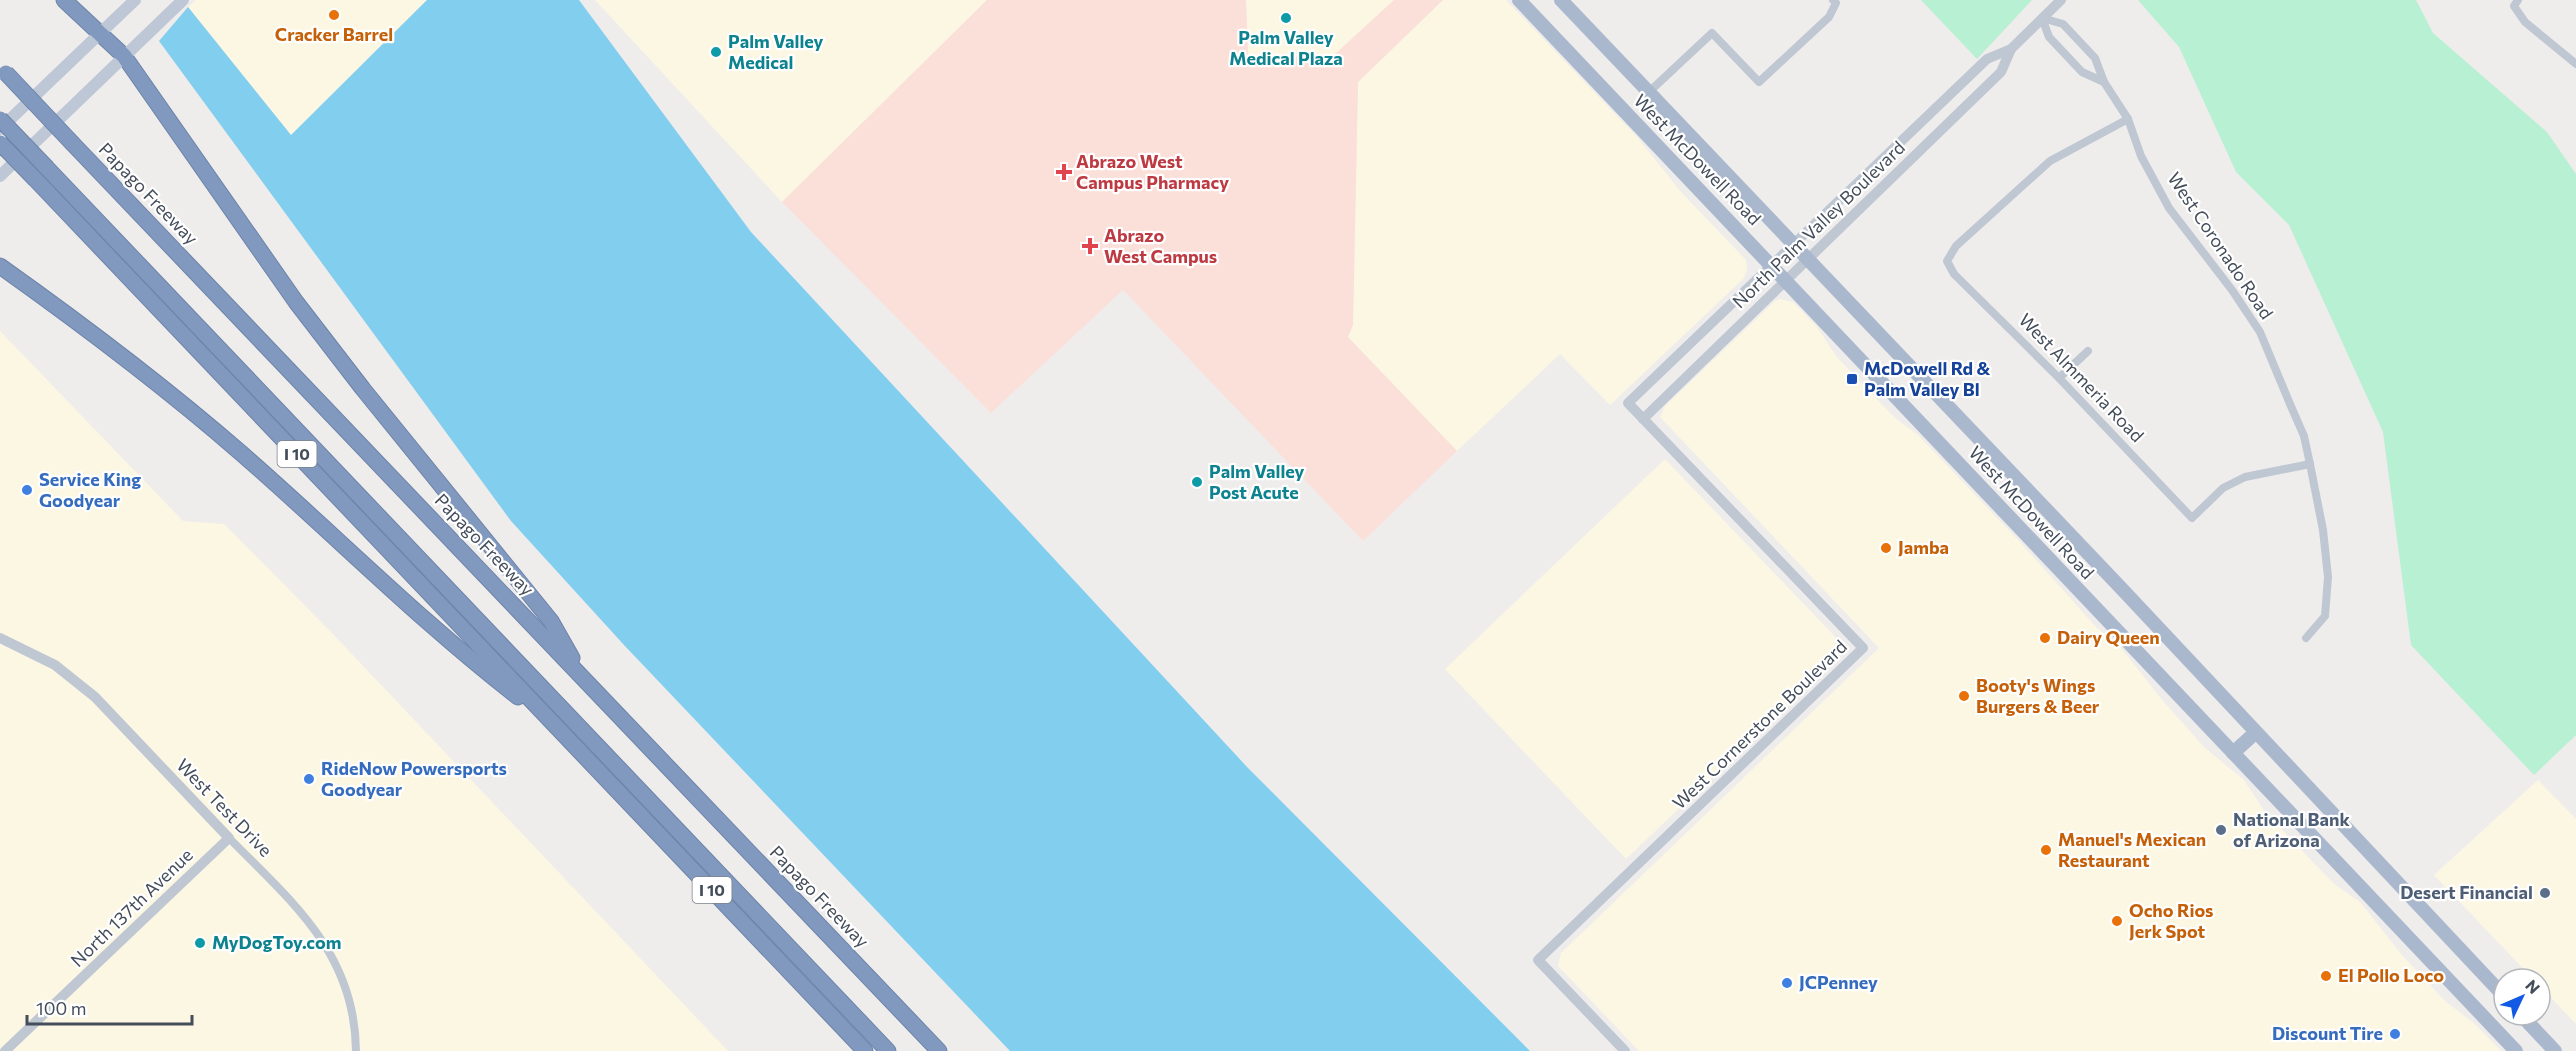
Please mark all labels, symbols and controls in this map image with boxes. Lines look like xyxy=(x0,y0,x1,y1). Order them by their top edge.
marker: Cracker Barrel xyxy=(327,8,341,22)
marker: Palm Valley Medical Plaza xyxy=(1279,11,1293,25)
place label: Cracker Barrel xyxy=(275,23,393,45)
place label: Palm Valley Medical Plaza xyxy=(1229,26,1343,69)
place label: Palm Valley Medical xyxy=(728,30,823,73)
marker: Palm Valley Medical xyxy=(709,45,723,59)
street label: West McDowell Road xyxy=(1630,89,1766,229)
street label: North Palm Valley Boulevard xyxy=(1728,136,1909,312)
street label: Papago Freeway xyxy=(95,138,203,249)
place label: Abrazo West Campus Pharmacy xyxy=(1076,150,1229,193)
marker: Abrazo West Campus Pharmacy xyxy=(1057,165,1071,179)
street label: West Coronado Road xyxy=(2163,168,2278,323)
place label: Abrazo West Campus xyxy=(1104,224,1217,267)
marker: Abrazo West Campus xyxy=(1081,237,1099,255)
street label: West Almmeria Road xyxy=(2015,308,2149,446)
place label: McDowell Rd & Palm Valley Bl xyxy=(1864,357,1991,400)
marker: McDowell Rd & Palm Valley Bl xyxy=(1845,372,1859,386)
road number: I 10 xyxy=(278,441,316,467)
street label: West McDowell Road xyxy=(1965,441,2099,583)
place label: Palm Valley Post Acute xyxy=(1209,460,1304,503)
place label: Service King Goodyear xyxy=(39,468,141,511)
marker: Palm Valley Post Acute xyxy=(1190,475,1204,489)
marker: Service King Goodyear xyxy=(20,483,34,497)
street label: Papago Freeway xyxy=(431,489,539,600)
place label: Jamba xyxy=(1898,536,1949,558)
marker: Jamba xyxy=(1879,541,1893,555)
place label: Dairy Queen xyxy=(2057,626,2160,648)
marker: Dairy Queen xyxy=(2038,631,2052,645)
street label: West Cornerstone Boulevard xyxy=(1668,635,1851,813)
place label: Booty's Wings Burgers & Beer xyxy=(1976,674,2100,717)
marker: Booty's Wings Burgers & Beer xyxy=(1957,689,1971,703)
street label: West Test Drive xyxy=(172,754,277,861)
place label: RideNow Powersports Goodyear xyxy=(321,757,507,800)
marker: RideNow Powersports Goodyear xyxy=(302,772,316,786)
place label: National Bank of Arizona xyxy=(2233,808,2350,851)
marker: National Bank of Arizona xyxy=(2214,823,2228,837)
place label: Manuel's Mexican Restaurant xyxy=(2058,828,2206,871)
street label: Papago Freeway xyxy=(766,841,874,952)
street label: North 137th Avenue xyxy=(66,843,197,971)
marker: Manuel's Mexican Restaurant xyxy=(2039,843,2053,857)
road number: I 10 xyxy=(692,877,732,903)
place label: Desert Financial xyxy=(2400,881,2533,903)
marker: Desert Financial xyxy=(2538,886,2552,900)
place label: Ocho Rios Jerk Spot xyxy=(2129,899,2213,942)
marker: Ocho Rios Jerk Spot xyxy=(2110,914,2124,928)
place label: MyDogToy.com xyxy=(212,931,342,953)
marker: MyDogToy.com xyxy=(193,936,207,950)
place label: El Pollo Loco xyxy=(2338,964,2444,986)
north arrow xyxy=(2492,967,2552,1027)
marker: El Pollo Loco xyxy=(2319,969,2333,983)
place label: JCPenney xyxy=(1799,971,1878,993)
text: N xyxy=(2522,975,2544,997)
marker: JCPenney xyxy=(1780,976,1794,990)
scale bar xyxy=(27,988,192,1026)
text: 100 m xyxy=(36,997,86,1019)
place label: Discount Tire xyxy=(2272,1022,2383,1044)
marker: Discount Tire xyxy=(2388,1027,2402,1041)

